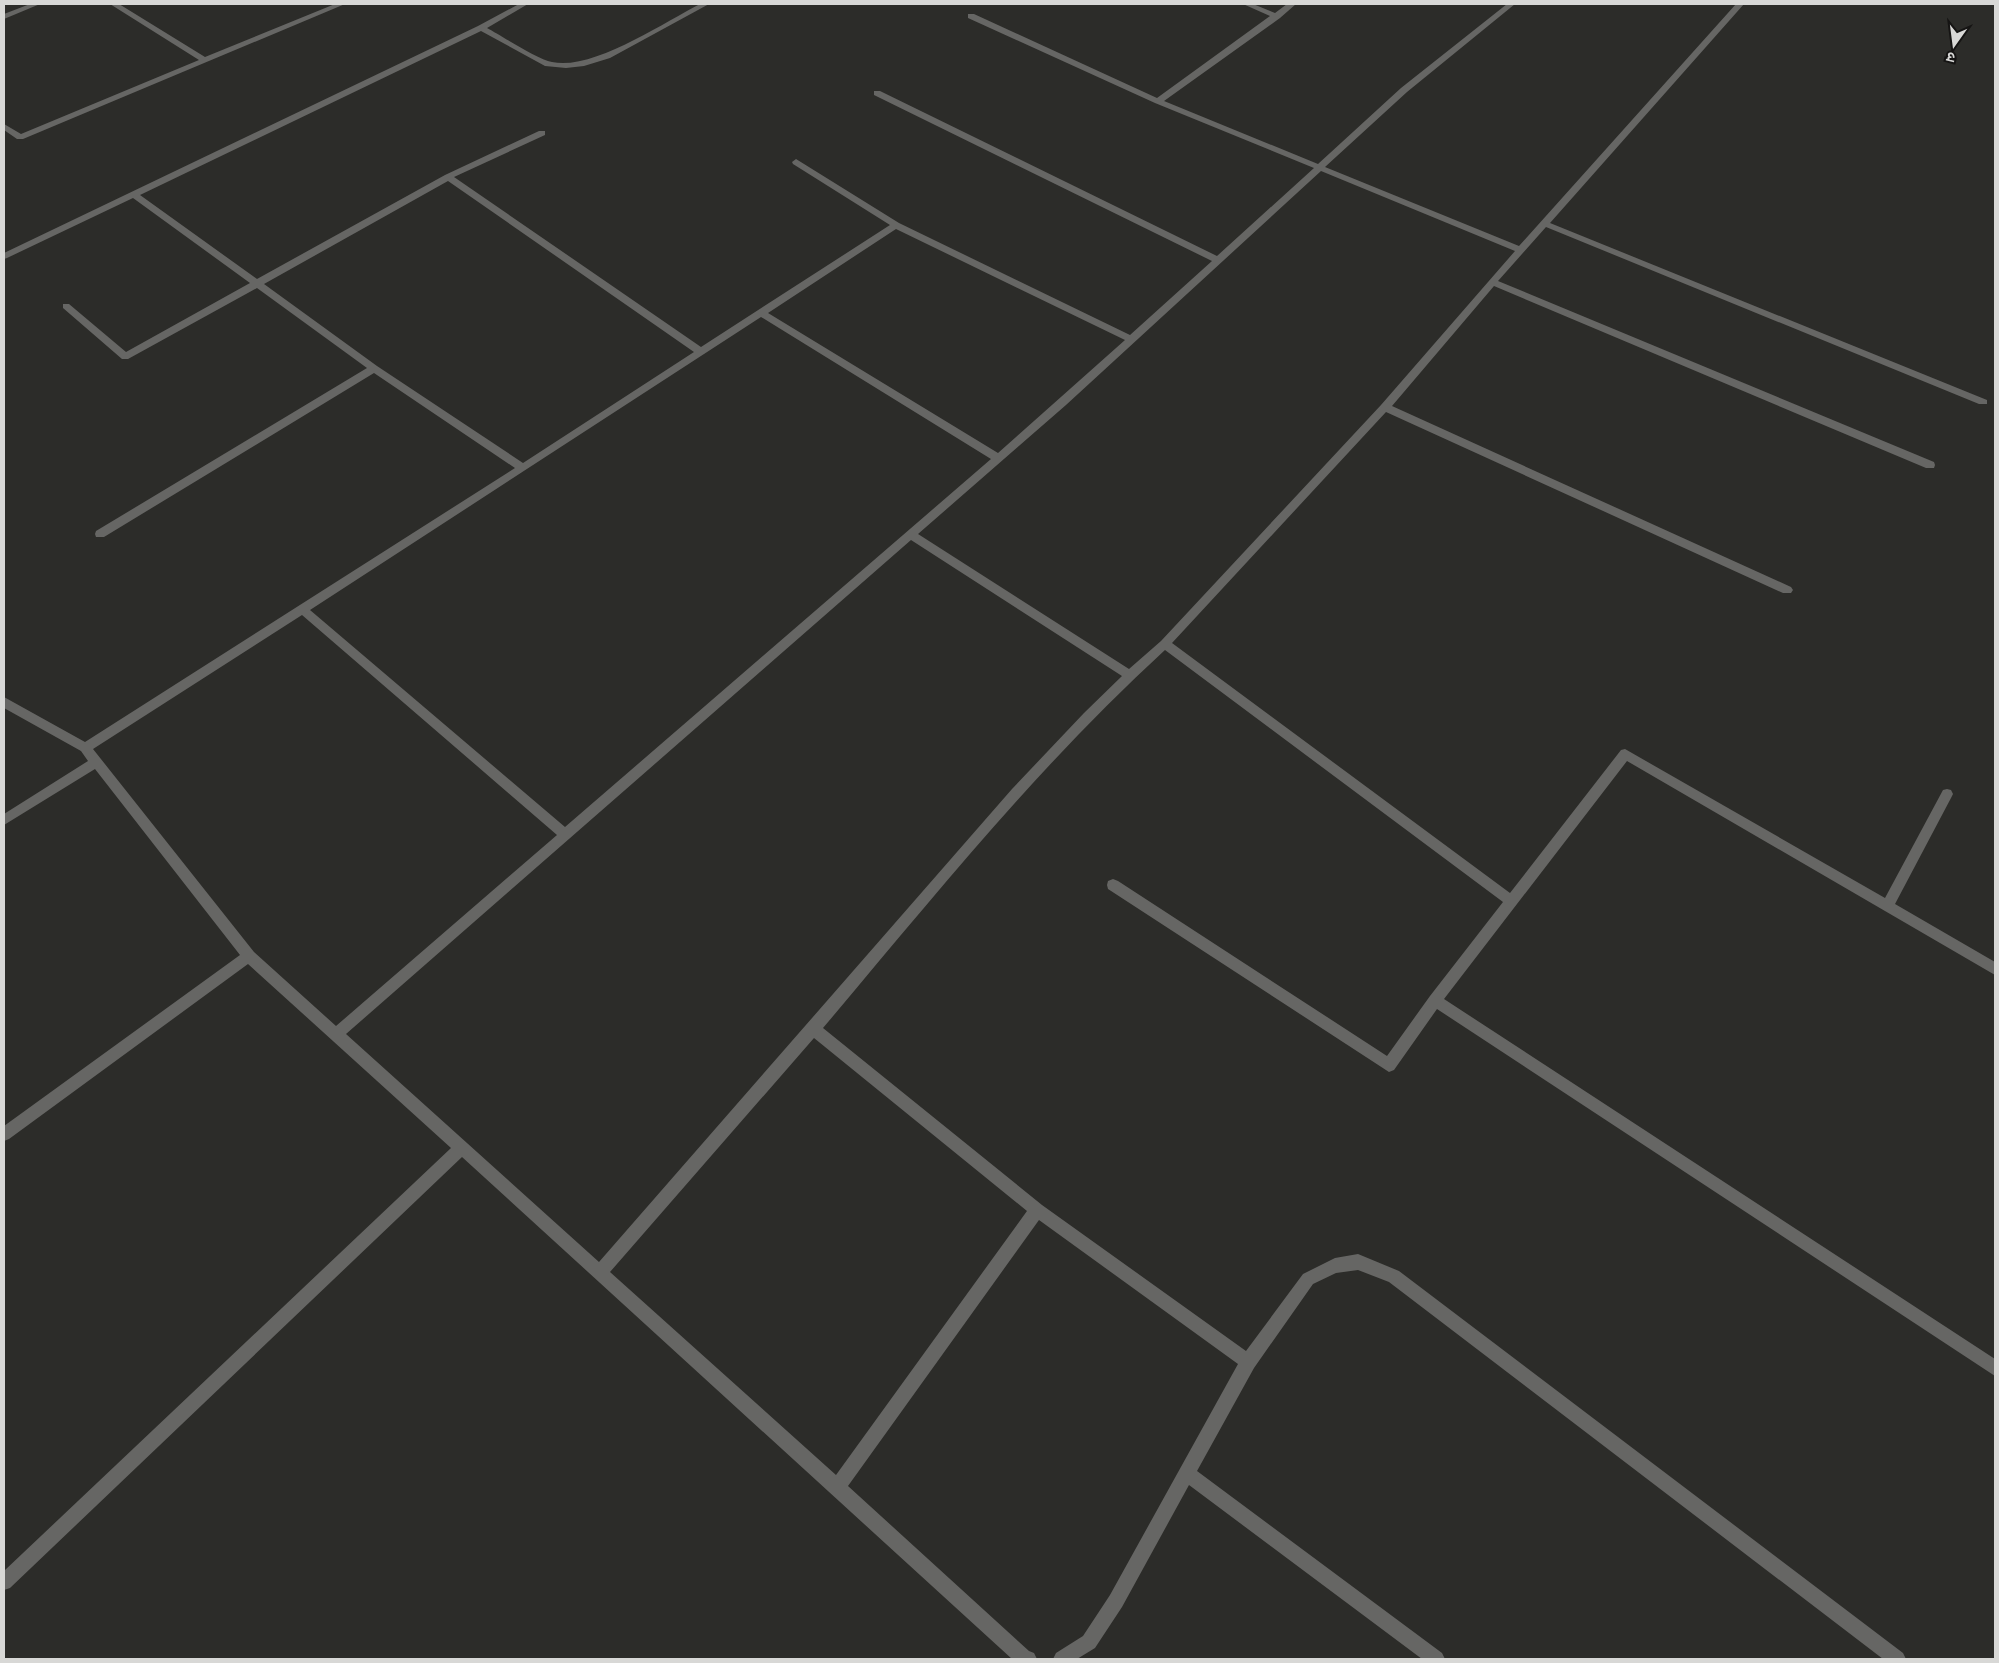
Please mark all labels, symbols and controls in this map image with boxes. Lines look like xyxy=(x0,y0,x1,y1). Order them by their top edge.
north arrow xyxy=(1929,20,1979,70)
text: उ xyxy=(1944,48,1957,66)

